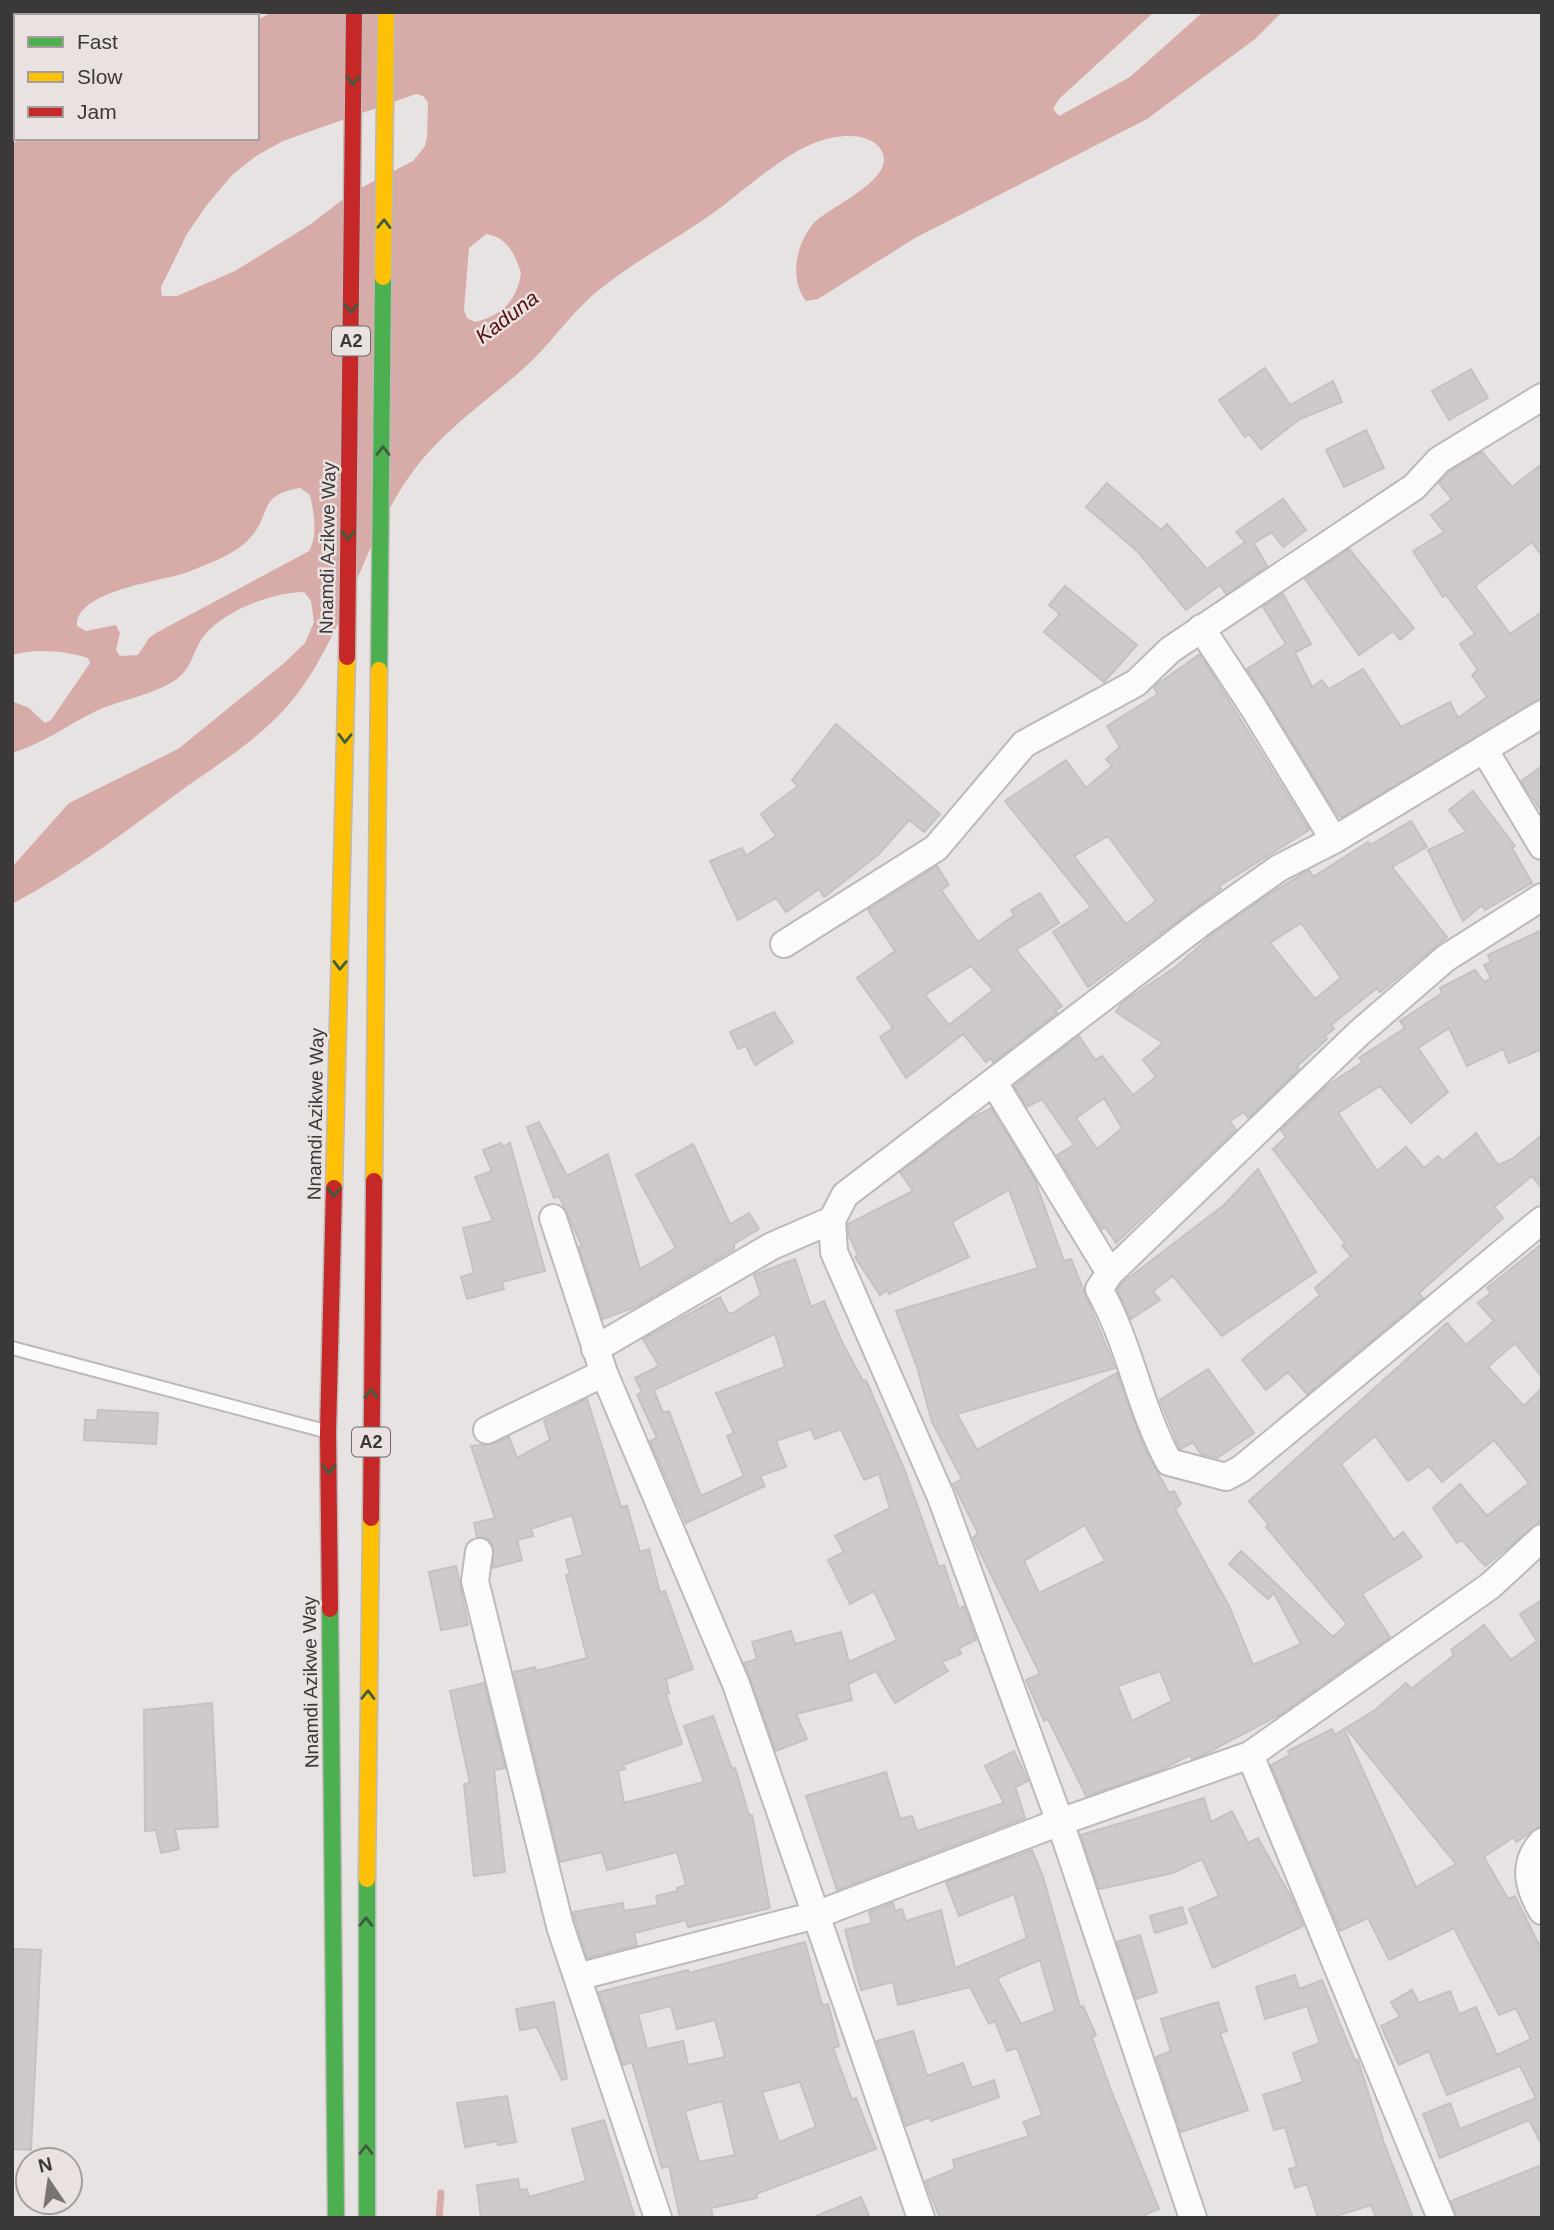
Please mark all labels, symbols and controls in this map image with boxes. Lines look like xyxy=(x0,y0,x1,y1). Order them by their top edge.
legend xyxy=(14,14,259,140)
text: Fast xyxy=(77,30,118,53)
text: Slow xyxy=(77,65,123,88)
one-way arrow xyxy=(345,76,361,86)
text: Jam xyxy=(77,100,117,123)
one-way arrow xyxy=(376,218,392,229)
water label: Kaduna xyxy=(471,286,543,348)
one-way arrow xyxy=(343,303,359,314)
road number: A2 xyxy=(332,326,370,356)
one-way arrow xyxy=(375,446,390,457)
street label: Nnamdi Azikwe Way xyxy=(315,461,340,634)
one-way arrow xyxy=(341,530,356,541)
one-way arrow xyxy=(338,732,353,743)
one-way arrow xyxy=(332,960,347,971)
street label: Nnamdi Azikwe Way xyxy=(303,1027,328,1200)
one-way arrow xyxy=(326,1188,342,1198)
one-way arrow xyxy=(363,1388,379,1398)
road number: A2 xyxy=(352,1428,390,1456)
one-way arrow xyxy=(321,1464,337,1475)
street label: Nnamdi Azikwe Way xyxy=(298,1595,323,1768)
one-way arrow xyxy=(360,1689,376,1699)
one-way arrow xyxy=(358,1916,374,1927)
one-way arrow xyxy=(358,2144,374,2154)
north arrow xyxy=(14,2146,84,2216)
text: N xyxy=(36,2153,54,2177)

